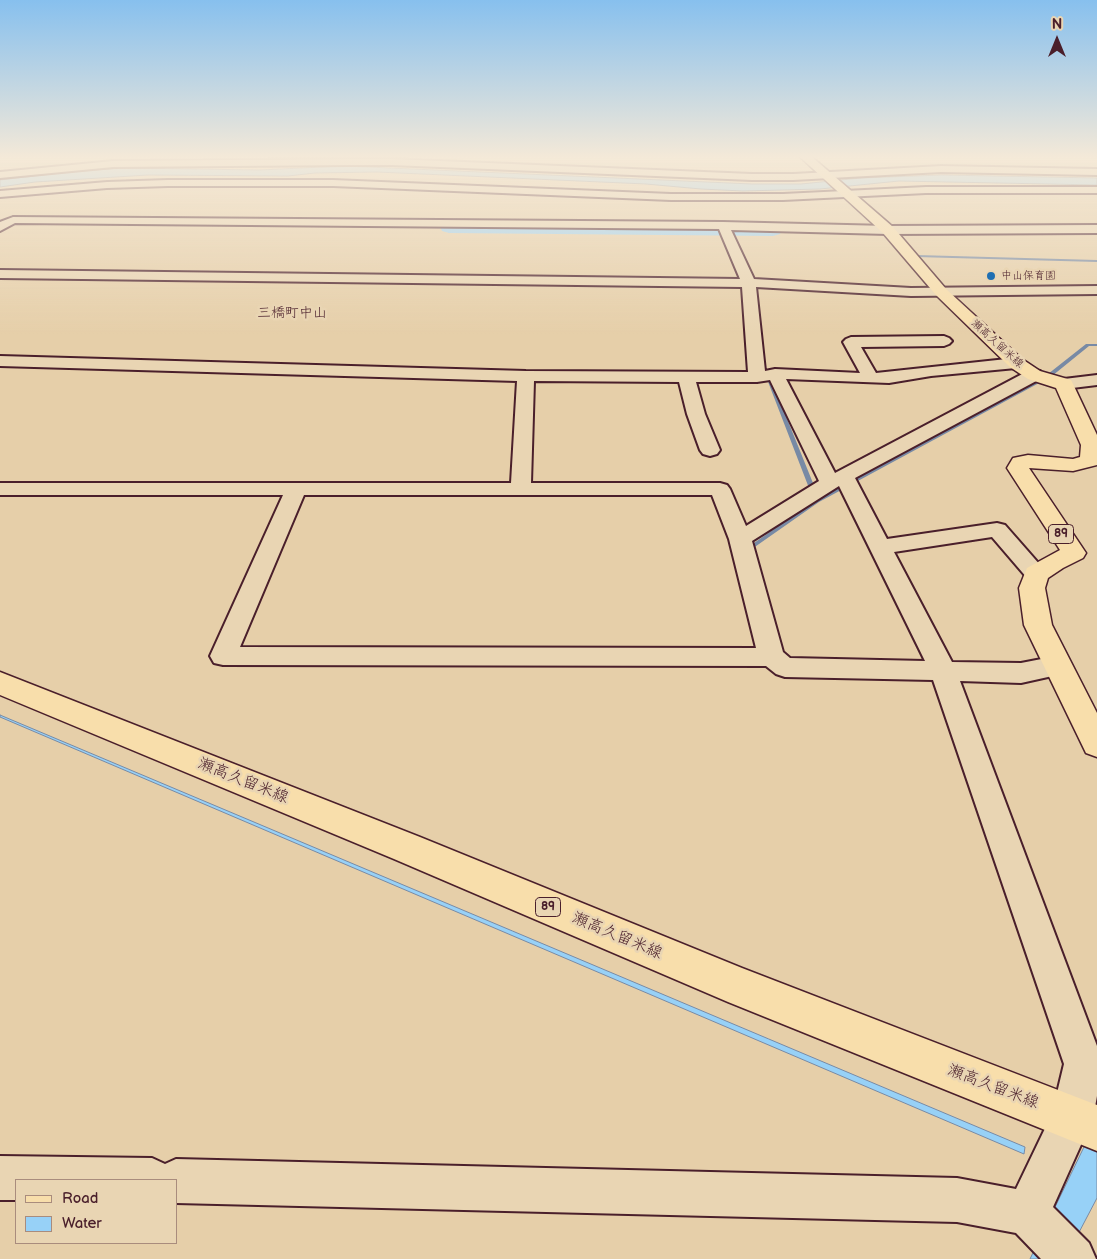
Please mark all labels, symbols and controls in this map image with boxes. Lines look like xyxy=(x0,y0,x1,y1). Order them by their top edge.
north arrow xyxy=(1032,15,1082,65)
text: N xyxy=(1052,16,1062,33)
place label: 中山保育園 xyxy=(1001,269,1056,283)
marker: 中山保育園 xyxy=(985,270,997,282)
district label: 三橋町中山 xyxy=(257,305,327,321)
street label: 瀬高久留米線 xyxy=(968,317,1026,371)
road number: 89 xyxy=(1048,524,1074,544)
street label: 瀬高久留米線 xyxy=(195,754,291,808)
road number: 89 xyxy=(536,898,560,916)
street label: 瀬高久留米線 xyxy=(569,908,665,964)
street label: 瀬高久留米線 xyxy=(945,1061,1041,1113)
legend xyxy=(15,1179,178,1244)
text: Road xyxy=(62,1189,98,1208)
text: Water xyxy=(62,1214,102,1233)

